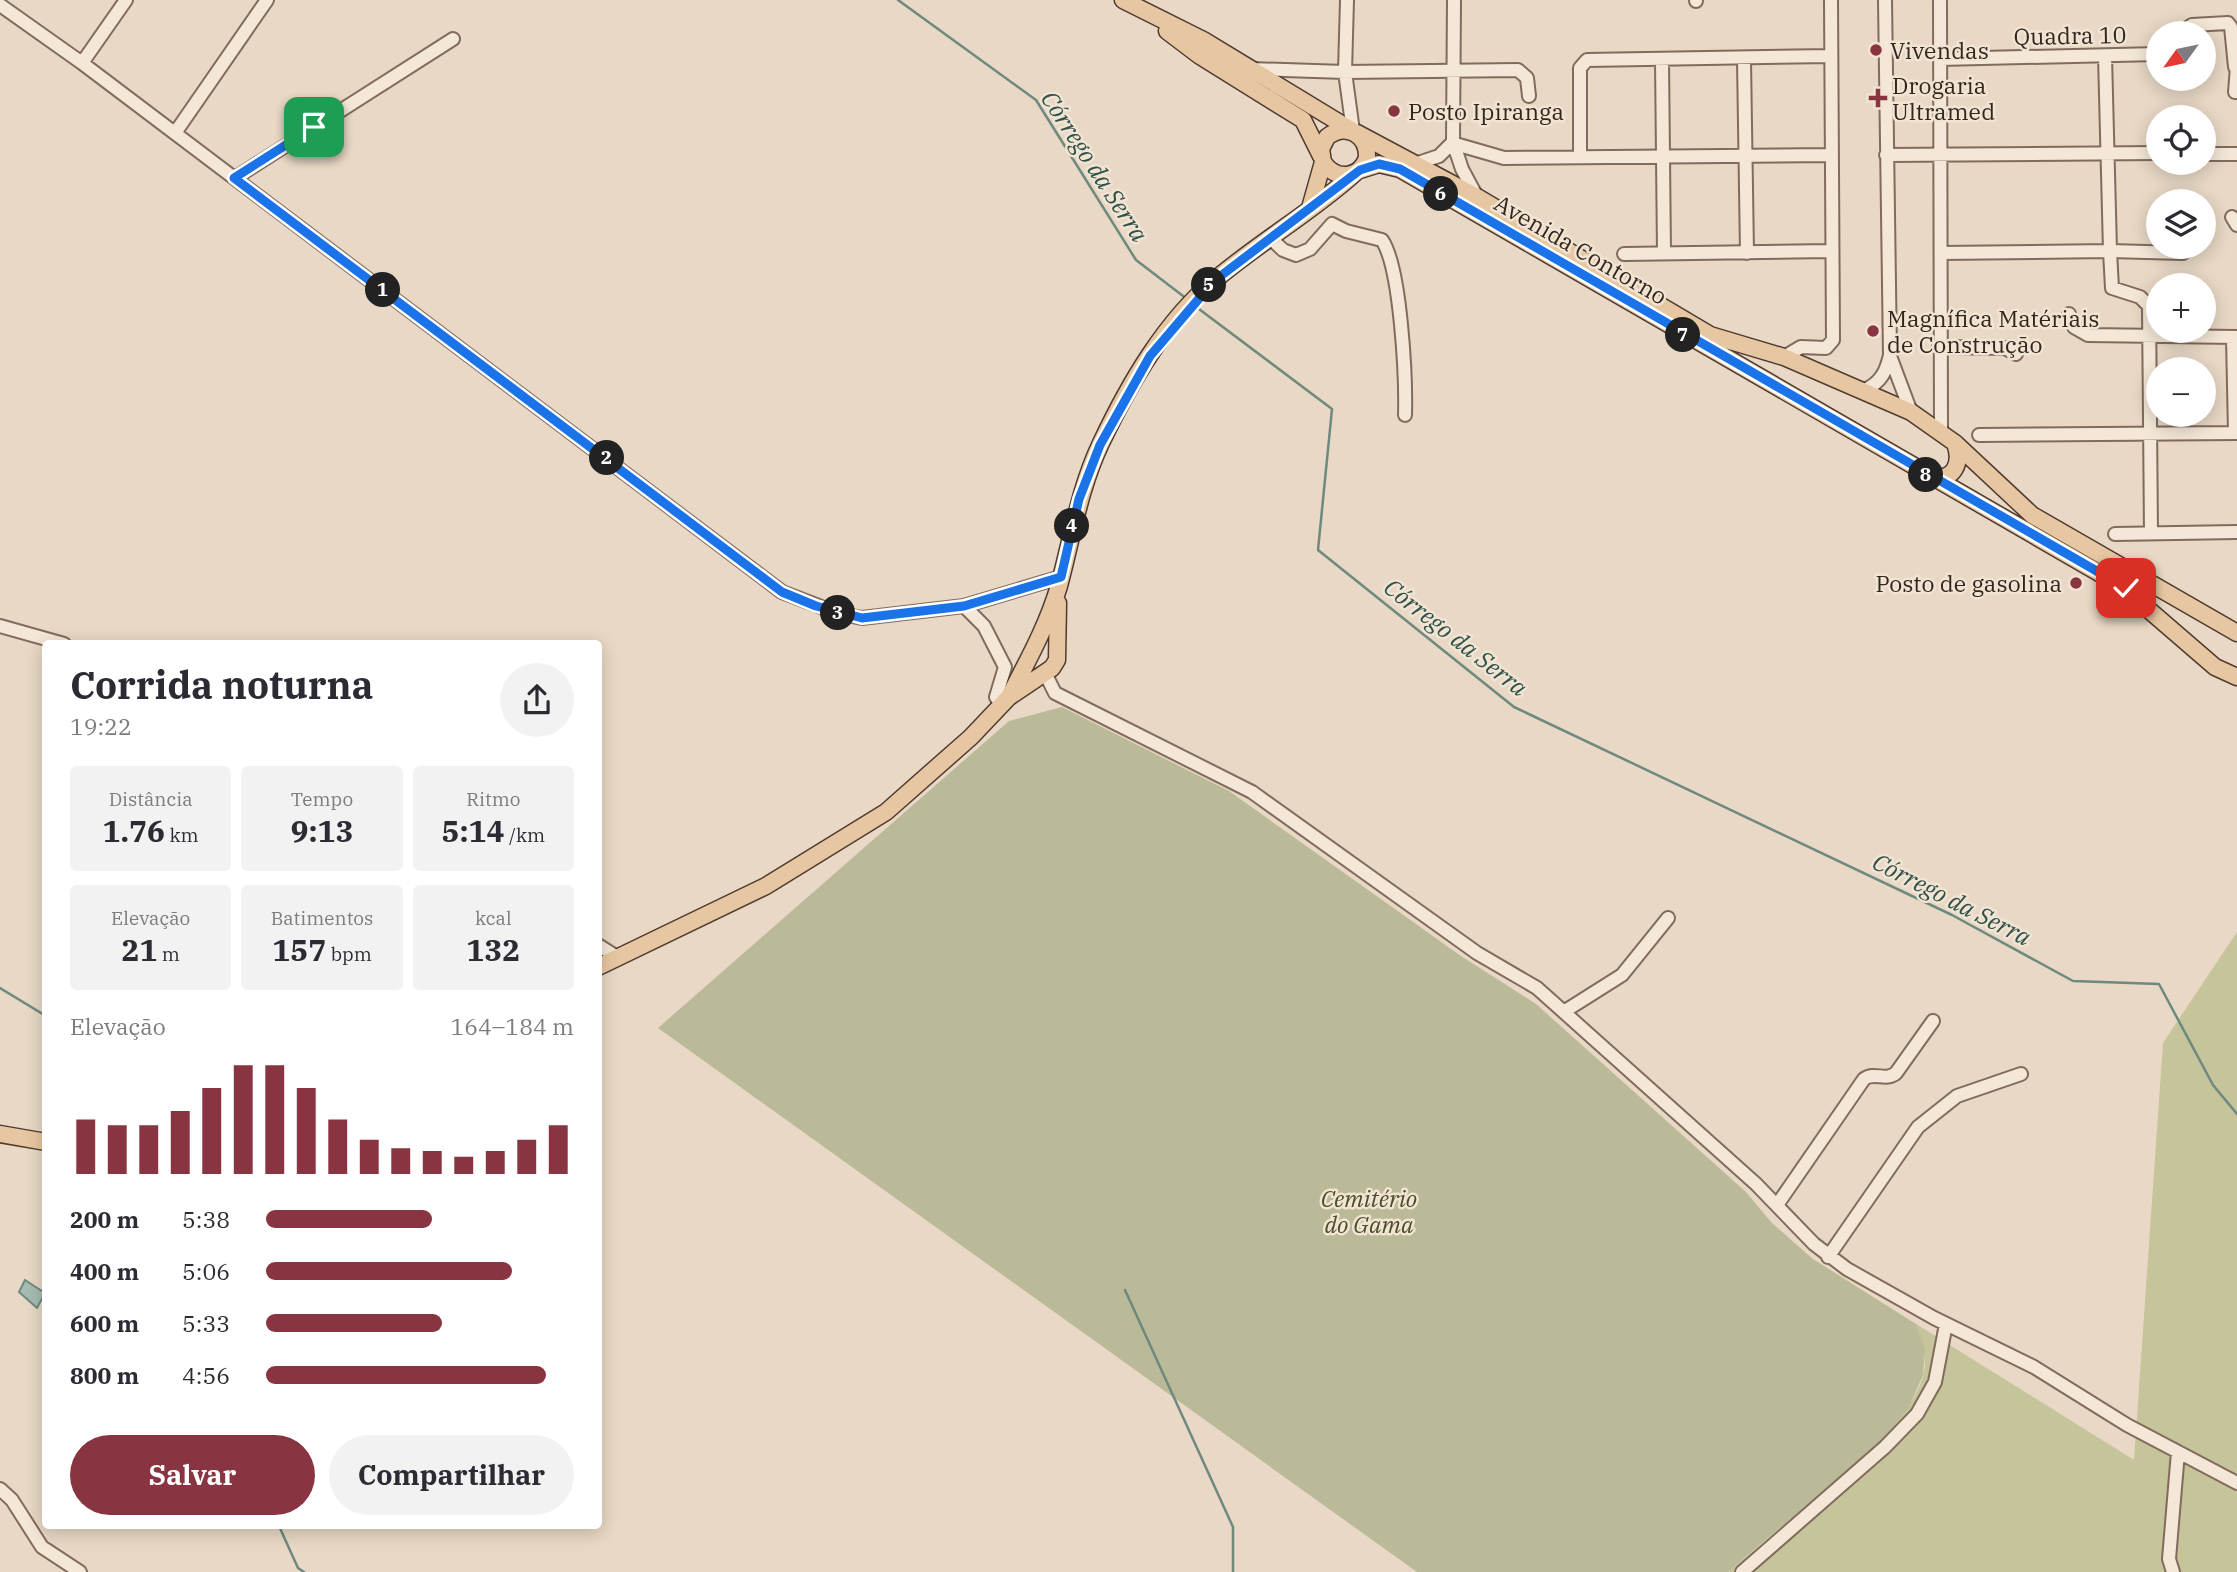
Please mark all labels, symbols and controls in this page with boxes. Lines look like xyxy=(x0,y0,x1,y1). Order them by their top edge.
street label: Quadra 10 xyxy=(2013,19,2127,51)
north arrow xyxy=(2146,21,2216,91)
map controls xyxy=(2146,21,2216,427)
place label: Vivendas xyxy=(1890,35,1989,65)
marker: Vivendas xyxy=(1868,42,1884,58)
place label: Drogaria Ultramed xyxy=(1892,70,1995,126)
water label: Córrego da Serra xyxy=(1034,84,1156,248)
marker: Drogaria Ultramed xyxy=(1870,90,1886,106)
place label: Posto Ipiranga xyxy=(1408,96,1564,126)
pin xyxy=(284,97,344,157)
marker: Posto Ipiranga xyxy=(1386,103,1402,119)
button: locate xyxy=(2146,105,2216,175)
icon: arrive xyxy=(295,108,333,146)
pin: 6 xyxy=(1424,176,1458,212)
text: 6 xyxy=(1435,181,1446,205)
street label: Avenida Contorno xyxy=(1489,187,1673,311)
button: layers xyxy=(2146,189,2216,259)
pin: 5 xyxy=(1192,268,1226,302)
pin: 1 xyxy=(366,272,400,308)
text: 5 xyxy=(1203,272,1214,296)
button: + xyxy=(2146,273,2216,343)
text: 1 xyxy=(377,277,388,301)
place label: Magnífica Matériais de Construção xyxy=(1887,303,2100,359)
pin: 7 xyxy=(1666,318,1700,352)
text: 7 xyxy=(1677,322,1688,346)
marker: Magnífica Matériais de Construção xyxy=(1865,323,1881,339)
button: − xyxy=(2146,357,2216,427)
pin: 2 xyxy=(590,440,624,476)
text: 2 xyxy=(601,445,612,469)
pin: 8 xyxy=(1909,458,1944,492)
text: 8 xyxy=(1920,462,1931,486)
pin: 4 xyxy=(1054,508,1090,544)
text: 4 xyxy=(1066,513,1077,537)
pin xyxy=(2096,558,2156,618)
place label: Posto de gasolina xyxy=(1875,568,2062,598)
icon: check xyxy=(2107,569,2145,607)
water label: Córrego da Serra xyxy=(1378,571,1534,703)
marker: Posto de gasolina xyxy=(2068,575,2084,591)
pin: 3 xyxy=(820,596,856,630)
text: 3 xyxy=(832,600,843,624)
text: Corrida noturna xyxy=(70,660,373,709)
button: share xyxy=(500,663,574,737)
text: 19:22 xyxy=(70,711,132,741)
text: Distância xyxy=(109,787,193,811)
text: Tempo xyxy=(291,787,353,811)
text: Ritmo xyxy=(466,787,520,811)
text: 1.76 xyxy=(103,811,165,850)
text: 9:13 xyxy=(290,811,354,850)
text: 5:14 xyxy=(441,811,505,850)
text: km xyxy=(165,823,199,847)
text: /km xyxy=(505,823,545,847)
water label: Córrego da Serra xyxy=(1867,845,2037,953)
text: Elevação xyxy=(111,906,190,930)
text: Batimentos xyxy=(271,906,373,930)
text: kcal xyxy=(475,906,512,930)
text: 21 xyxy=(121,930,157,969)
text: 157 xyxy=(272,930,326,969)
text: 132 xyxy=(466,930,520,969)
text: m xyxy=(157,942,180,966)
text: bpm xyxy=(326,942,372,966)
text: Elevação xyxy=(70,1011,166,1041)
text: 164–184 m xyxy=(450,1011,574,1041)
park label: Cemitério do Gama xyxy=(1321,1183,1417,1239)
text: 200 m xyxy=(70,1204,139,1234)
text: 5:38 xyxy=(182,1204,230,1234)
text: 400 m xyxy=(70,1256,139,1286)
text: 5:06 xyxy=(182,1256,230,1286)
text: 600 m xyxy=(70,1308,139,1338)
text: 5:33 xyxy=(182,1308,230,1338)
text: 800 m xyxy=(70,1360,139,1390)
text: 4:56 xyxy=(182,1360,230,1390)
button: Salvar xyxy=(70,1435,315,1515)
button: Compartilhar xyxy=(329,1435,574,1515)

